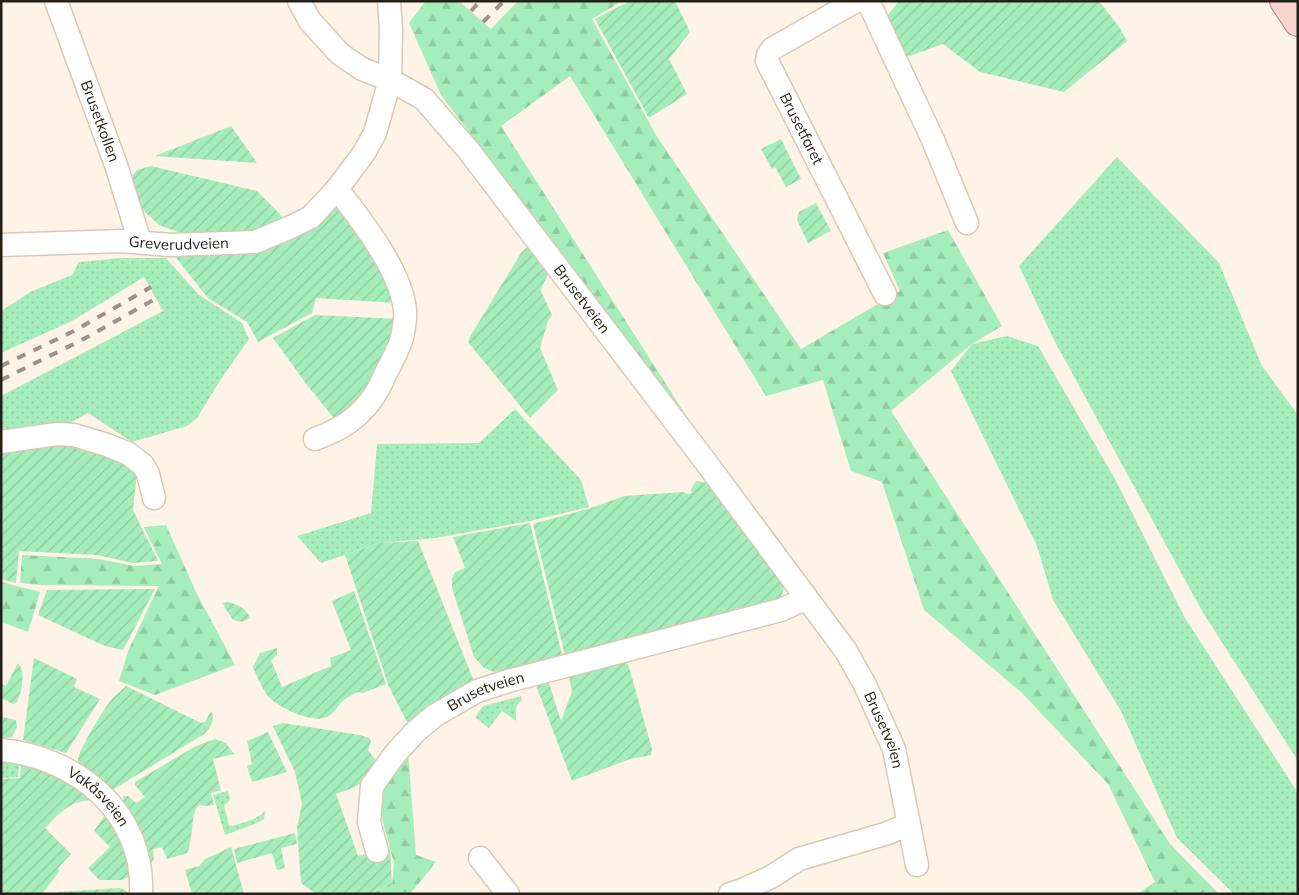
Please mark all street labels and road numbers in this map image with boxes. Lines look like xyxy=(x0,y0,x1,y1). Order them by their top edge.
street label: Brusetkollen xyxy=(77,78,124,164)
street label: Brusetfaret xyxy=(776,89,828,168)
street label: Greverudveien xyxy=(128,232,229,254)
street label: Brusetveien xyxy=(550,260,615,337)
street label: Brusetveien xyxy=(444,667,526,715)
street label: Brusetveien xyxy=(860,688,908,770)
street label: Vakåsveien xyxy=(64,762,134,830)

